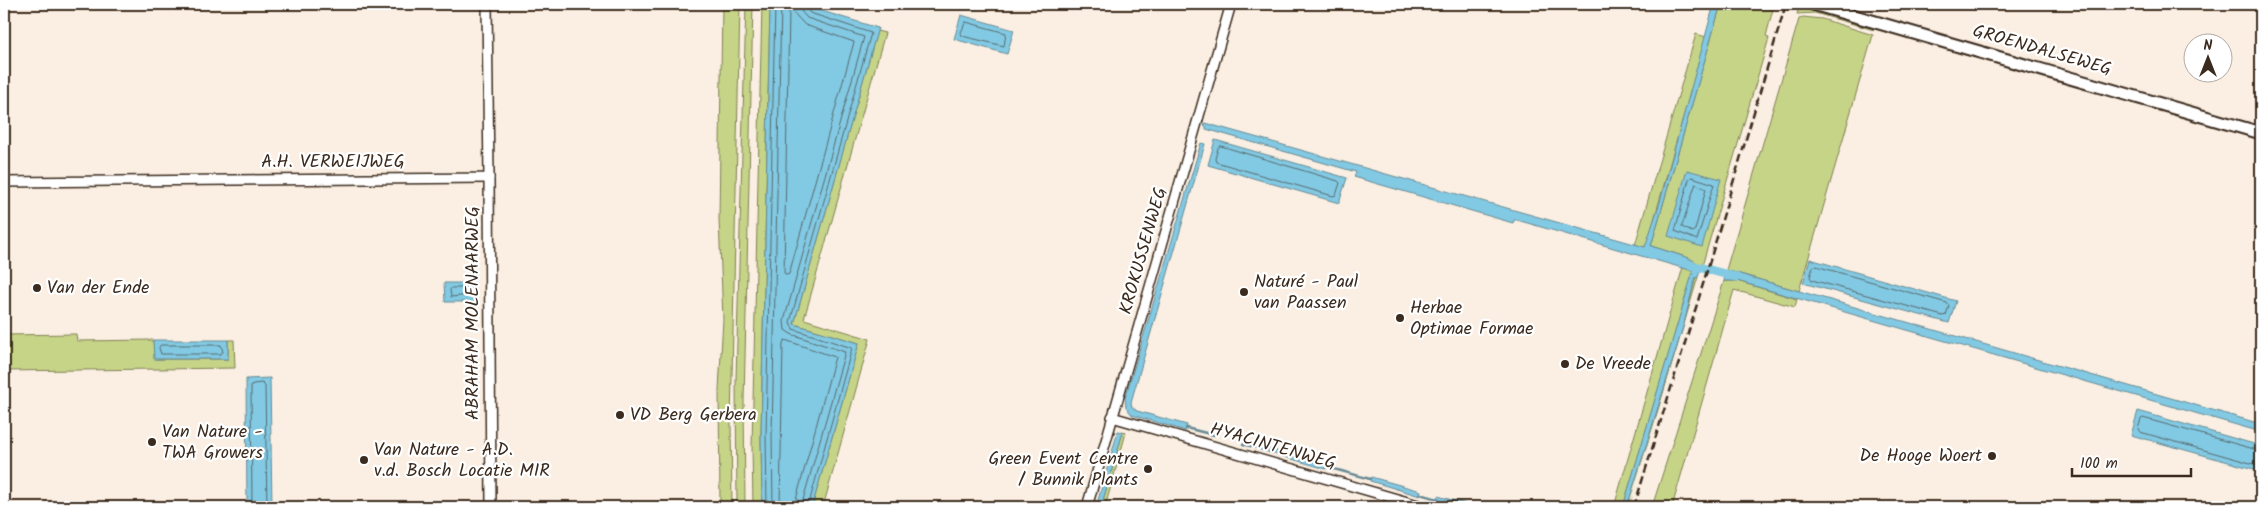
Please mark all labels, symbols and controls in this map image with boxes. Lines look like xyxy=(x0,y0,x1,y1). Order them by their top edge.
street label: GROENDALSEWEG xyxy=(1969,17,2115,85)
north arrow xyxy=(2182,32,2232,82)
text: N xyxy=(2204,35,2213,57)
street label: A.H. VERWEIJWEG xyxy=(261,148,405,177)
street label: KROKUSSENWEG xyxy=(1112,184,1176,318)
street label: ABRAHAM MOLENAARWEG xyxy=(459,206,488,420)
place label: Naturé - Paul van Paassen xyxy=(1254,268,1359,318)
place label: Van der Ende xyxy=(47,274,149,303)
marker: Van der Ende xyxy=(31,282,43,294)
marker: Naturé - Paul van Paassen xyxy=(1238,286,1250,298)
place label: Herbae Optimae Formae xyxy=(1410,294,1533,344)
marker: Herbae Optimae Formae xyxy=(1394,312,1406,324)
place label: De Vreede xyxy=(1575,350,1651,379)
marker: De Vreede xyxy=(1559,358,1571,370)
place label: VD Berg Gerbera xyxy=(630,401,757,430)
marker: VD Berg Gerbera xyxy=(614,409,626,421)
street label: HYACINTENWEG xyxy=(1207,415,1339,479)
place label: Van Nature - TWA Growers xyxy=(162,418,263,468)
marker: Van Nature - TWA Growers xyxy=(146,436,158,448)
place label: Van Nature - A.D. v.d. Bosch Locatie MIR xyxy=(374,436,550,486)
place label: De Hooge Woert xyxy=(1860,442,1983,471)
place label: Green Event Centre / Bunnik Plants xyxy=(989,445,1138,495)
scale bar xyxy=(2072,446,2191,478)
marker: De Hooge Woert xyxy=(1986,450,1998,462)
text: 100 m xyxy=(2080,452,2118,476)
marker: Van Nature - A.D. v.d. Bosch Locatie MIR xyxy=(358,454,370,466)
marker: Green Event Centre / Bunnik Plants xyxy=(1142,463,1154,475)

